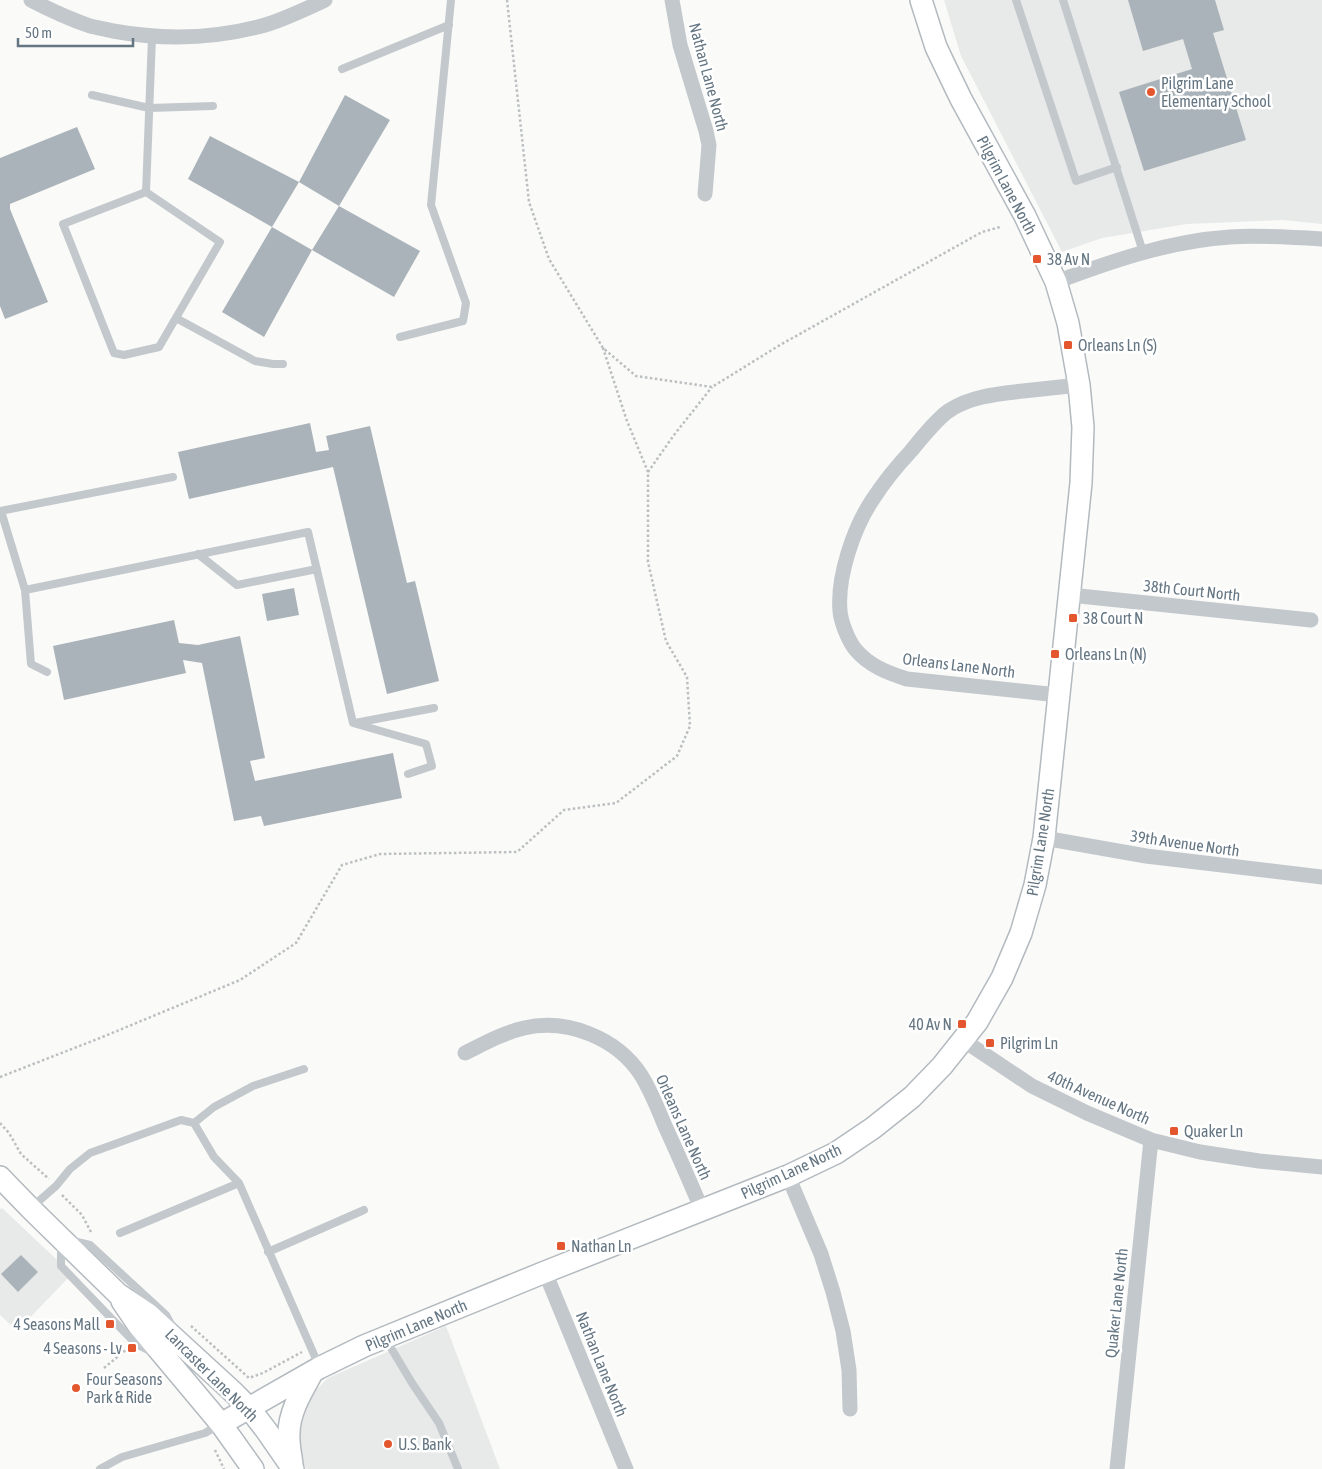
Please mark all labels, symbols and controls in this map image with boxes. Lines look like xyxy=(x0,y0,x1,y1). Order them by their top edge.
scale bar xyxy=(18,15,132,47)
street label: Nathan Lane North xyxy=(686,21,732,133)
text: 50 m xyxy=(25,24,52,41)
place label: Pilgrim Lane Elementary School xyxy=(1161,74,1272,111)
marker: Pilgrim Lane Elementary School xyxy=(1145,86,1157,98)
street label: Pilgrim Lane North xyxy=(973,133,1041,238)
place label: 38 Av N xyxy=(1047,250,1090,268)
marker: 38 Av N xyxy=(1031,253,1043,265)
place label: Orleans Ln (S) xyxy=(1078,336,1157,355)
marker: Orleans Ln (S) xyxy=(1062,339,1074,351)
street label: 38th Court North xyxy=(1143,576,1241,604)
place label: 38 Court N xyxy=(1083,609,1143,627)
marker: 38 Court N xyxy=(1067,612,1079,624)
place label: Orleans Ln (N) xyxy=(1065,645,1147,664)
marker: Orleans Ln (N) xyxy=(1049,648,1061,660)
street label: Orleans Lane North xyxy=(902,649,1016,681)
street label: Pilgrim Lane North xyxy=(1023,787,1058,897)
street label: 39th Avenue North xyxy=(1129,826,1241,860)
place label: 40 Av N xyxy=(909,1015,952,1033)
marker: 40 Av N xyxy=(956,1018,968,1030)
place label: Pilgrim Ln xyxy=(1000,1034,1058,1053)
marker: Pilgrim Ln xyxy=(984,1037,996,1049)
street label: 40th Avenue North xyxy=(1045,1066,1153,1128)
street label: Orleans Lane North xyxy=(653,1072,715,1182)
place label: Quaker Ln xyxy=(1184,1122,1243,1140)
marker: Quaker Ln xyxy=(1168,1125,1180,1137)
street label: Pilgrim Lane North xyxy=(738,1140,845,1203)
place label: Nathan Ln xyxy=(571,1237,632,1255)
marker: Nathan Ln xyxy=(555,1240,567,1252)
street label: Quaker Lane North xyxy=(1101,1247,1131,1359)
street label: Pilgrim Lane North xyxy=(362,1295,470,1355)
street label: Nathan Lane North xyxy=(573,1309,631,1419)
place label: 4 Seasons Mall xyxy=(13,1315,101,1333)
marker: 4 Seasons Mall xyxy=(104,1318,116,1330)
street label: Lancaster Lane North xyxy=(162,1325,262,1425)
place label: 4 Seasons - Lv xyxy=(44,1339,122,1357)
marker: 4 Seasons - Lv xyxy=(126,1342,138,1354)
place label: Four Seasons Park & Ride xyxy=(86,1370,163,1406)
marker: Four Seasons Park & Ride xyxy=(70,1382,82,1394)
place label: U.S. Bank xyxy=(398,1435,452,1453)
marker: U.S. Bank xyxy=(382,1438,394,1450)

